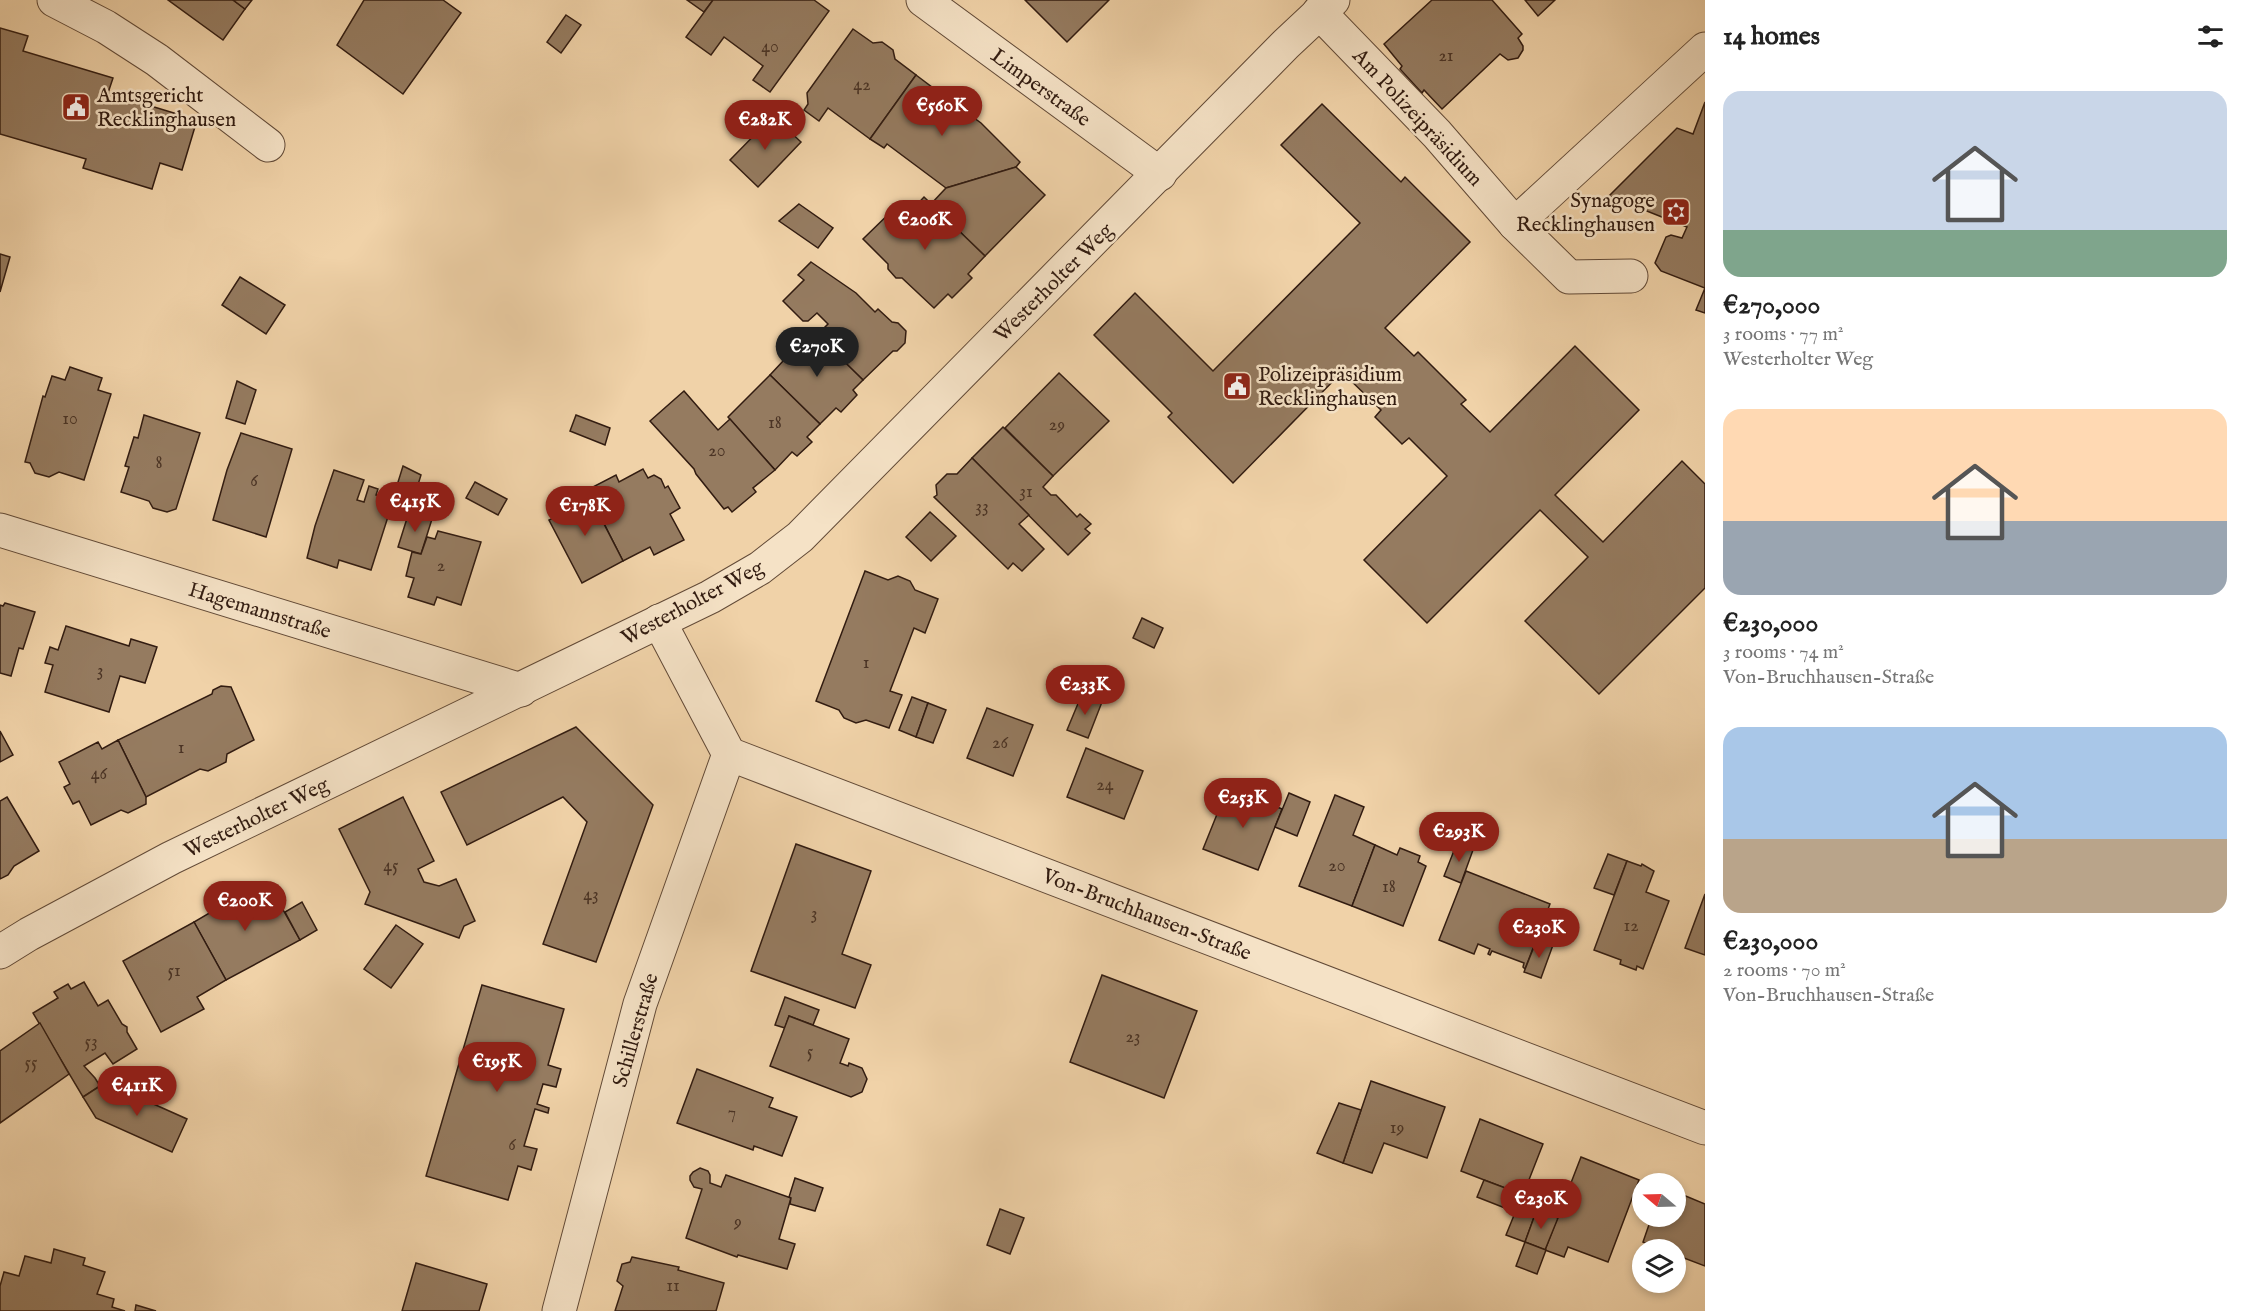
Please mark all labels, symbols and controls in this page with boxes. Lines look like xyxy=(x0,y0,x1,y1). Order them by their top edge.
text: 14 homes xyxy=(1723,20,1820,53)
icon: filters xyxy=(2194,20,2227,53)
house number: 40 xyxy=(761,36,779,59)
street label: Limperstraße xyxy=(985,43,1096,134)
street label: Am Polizeipräsidium xyxy=(1345,43,1488,193)
house number: 21 xyxy=(1438,45,1454,68)
house number: 42 xyxy=(853,74,871,97)
place label: Amtsgericht Recklinghausen xyxy=(96,83,236,134)
pin: €560K xyxy=(900,86,984,137)
public building icon: Amtsgericht Recklinghausen xyxy=(60,91,92,123)
text: €560K xyxy=(916,93,968,118)
pin: €282K xyxy=(723,100,807,151)
text: €282K xyxy=(739,107,791,132)
icon: home xyxy=(1921,130,2029,238)
place label: Synagoge Recklinghausen xyxy=(1516,188,1655,239)
synagogue icon: Synagoge Recklinghausen xyxy=(1660,196,1692,228)
pin: €206K xyxy=(883,200,967,251)
text: €206K xyxy=(898,207,952,232)
street label: Westerholter Weg xyxy=(989,217,1120,348)
text: €270,000 xyxy=(1723,289,1820,322)
text: 3 rooms · 77 m² xyxy=(1723,322,1843,347)
pin: €270K xyxy=(775,327,859,378)
text: €270K xyxy=(790,334,844,359)
text: Westerholter Weg xyxy=(1723,347,1873,372)
place label: Polizeipräsidium Recklinghausen xyxy=(1258,362,1402,413)
public building icon: Polizeipräsidium Recklinghausen xyxy=(1221,370,1253,402)
house number: 10 xyxy=(62,408,78,431)
house number: 18 xyxy=(768,412,782,435)
house number: 29 xyxy=(1049,414,1065,437)
house number: 20 xyxy=(708,440,726,463)
icon: home xyxy=(1921,448,2029,556)
house number: 8 xyxy=(155,452,163,475)
house number: 6 xyxy=(250,470,258,493)
house number: 31 xyxy=(1019,481,1033,504)
pin: €415K xyxy=(373,482,457,533)
pin: €178K xyxy=(543,486,627,537)
text: €415K xyxy=(390,489,440,514)
text: €178K xyxy=(560,493,610,518)
house number: 33 xyxy=(975,496,989,519)
street label: Westerholter Weg xyxy=(617,554,769,652)
house number: 2 xyxy=(437,555,445,578)
street label: Hagemannstraße xyxy=(185,577,334,646)
text: €230,000 xyxy=(1723,607,1818,640)
text: 3 rooms · 74 m² xyxy=(1723,640,1844,665)
house number: 1 xyxy=(863,652,869,675)
house number: 3 xyxy=(97,660,103,683)
pin: €233K xyxy=(1043,665,1127,716)
text: Von-Bruchhausen-Straße xyxy=(1723,665,1934,690)
text: €233K xyxy=(1060,672,1110,697)
house number: 26 xyxy=(992,732,1008,755)
house number: 1 xyxy=(178,737,184,760)
house number: 46 xyxy=(91,763,108,786)
icon: home xyxy=(1921,766,2029,874)
street label: Westerholter Weg xyxy=(180,771,334,865)
house number: 24 xyxy=(1096,774,1114,797)
pin: €253K xyxy=(1201,778,1285,829)
text: €253K xyxy=(1218,785,1268,810)
pin: €293K xyxy=(1417,812,1501,863)
text: €293K xyxy=(1433,819,1485,844)
house number: 45 xyxy=(383,855,399,878)
house number: 20 xyxy=(1328,855,1346,878)
street label: Von-Bruchhausen-Straße xyxy=(1037,863,1255,968)
house number: 18 xyxy=(1382,876,1396,899)
pin: €200K xyxy=(203,881,287,932)
house number: 43 xyxy=(583,884,599,907)
text: €200K xyxy=(217,888,273,913)
house number: 3 xyxy=(811,903,817,926)
pin: €230K xyxy=(1497,908,1581,959)
text: €230K xyxy=(1513,915,1565,940)
house number: 12 xyxy=(1623,915,1639,938)
text: €230,000 xyxy=(1723,925,1818,958)
text: 2 rooms · 70 m² xyxy=(1723,958,1846,983)
house number: 51 xyxy=(167,960,181,983)
street label: Schillerstraße xyxy=(607,970,666,1090)
text: Von-Bruchhausen-Straße xyxy=(1723,983,1934,1008)
house number: 23 xyxy=(1125,1026,1141,1049)
house number: 53 xyxy=(84,1031,98,1054)
house number: 5 xyxy=(807,1041,814,1064)
pin: €195K xyxy=(455,1042,539,1093)
text: €195K xyxy=(472,1049,522,1074)
house number: 55 xyxy=(24,1052,38,1075)
pin: €411K xyxy=(95,1066,179,1117)
text: €411K xyxy=(112,1073,162,1098)
house number: 7 xyxy=(728,1102,736,1125)
house number: 19 xyxy=(1390,1117,1404,1140)
house number: 6 xyxy=(508,1134,516,1157)
north arrow xyxy=(1632,1173,1686,1227)
map controls xyxy=(1632,1173,1686,1293)
pin: €230K xyxy=(1499,1179,1583,1230)
text: €230K xyxy=(1515,1186,1567,1211)
house number: 9 xyxy=(733,1211,742,1234)
button: layers xyxy=(1632,1239,1686,1293)
house number: 11 xyxy=(666,1275,680,1298)

